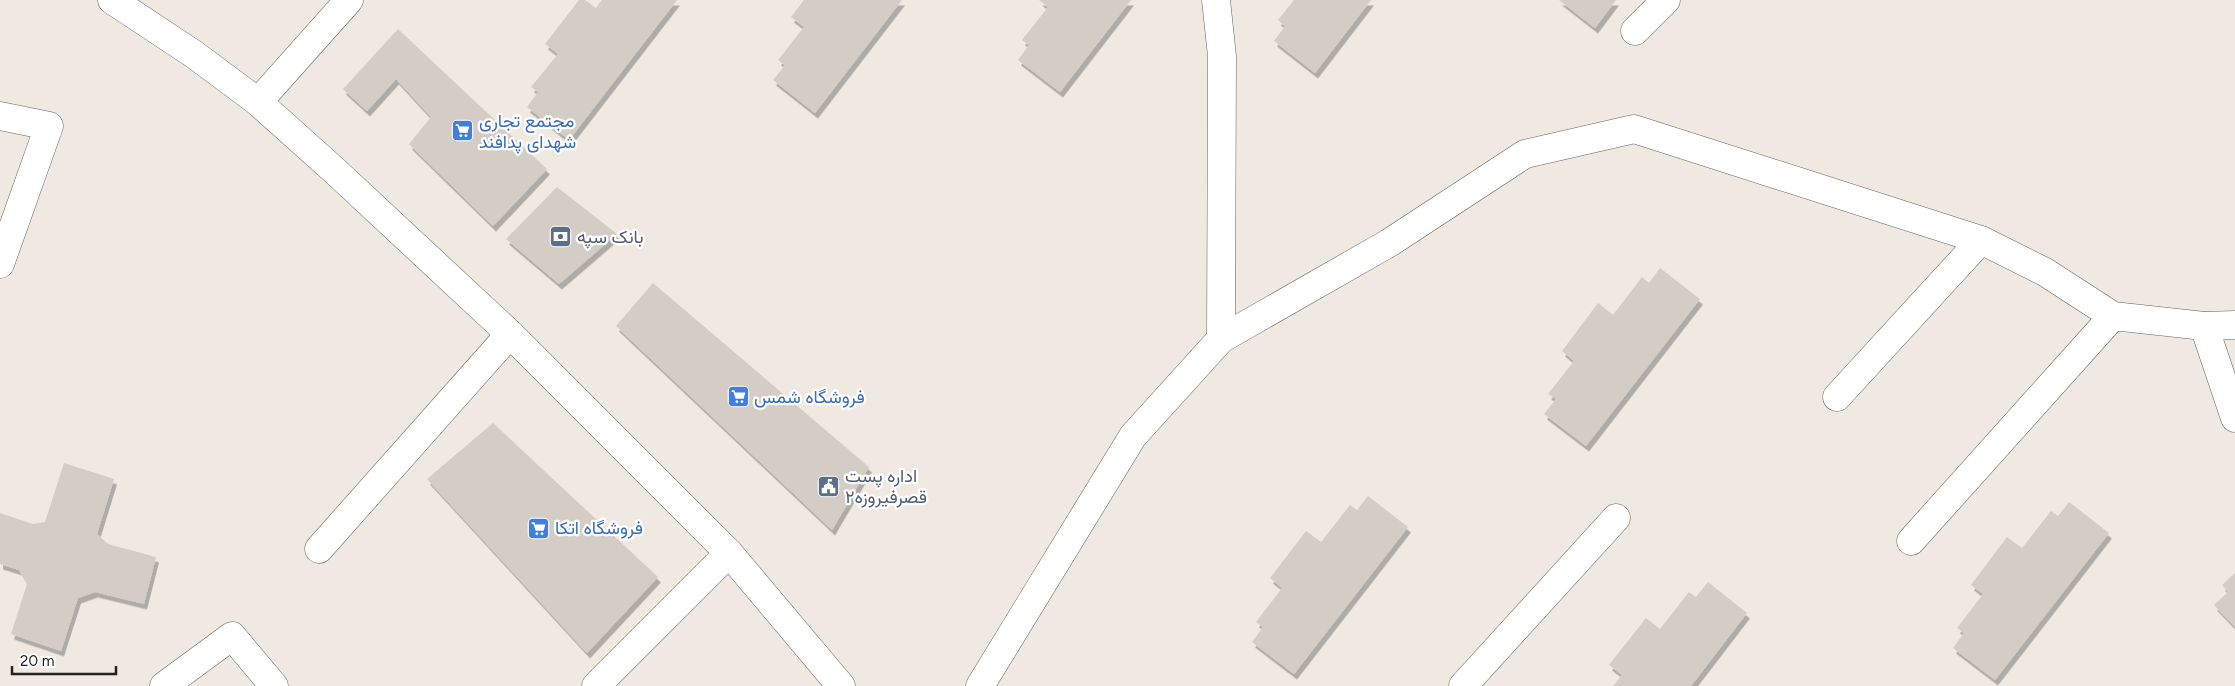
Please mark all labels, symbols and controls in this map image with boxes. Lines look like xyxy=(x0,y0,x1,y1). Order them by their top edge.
place label: مجتمع تجاری شهدای پدافند xyxy=(479,110,576,154)
supermarket icon: مجتمع تجاری شهدای پدافند xyxy=(451,119,475,143)
bank icon: بانک سپه xyxy=(549,225,573,249)
place label: بانک سپه xyxy=(577,226,644,249)
supermarket icon: فروشگاه شمس xyxy=(726,385,750,409)
place label: فروشگاه شمس xyxy=(754,386,865,408)
place label: اداره پست قصرفیروزه۲ xyxy=(845,465,927,508)
public building icon: اداره پست قصرفیروزه۲ xyxy=(817,474,841,498)
supermarket icon: فروشگاه اتکا xyxy=(527,516,551,540)
place label: فروشگاه اتکا xyxy=(555,517,643,539)
scale bar xyxy=(12,644,116,676)
text: 20 m xyxy=(20,652,54,670)

